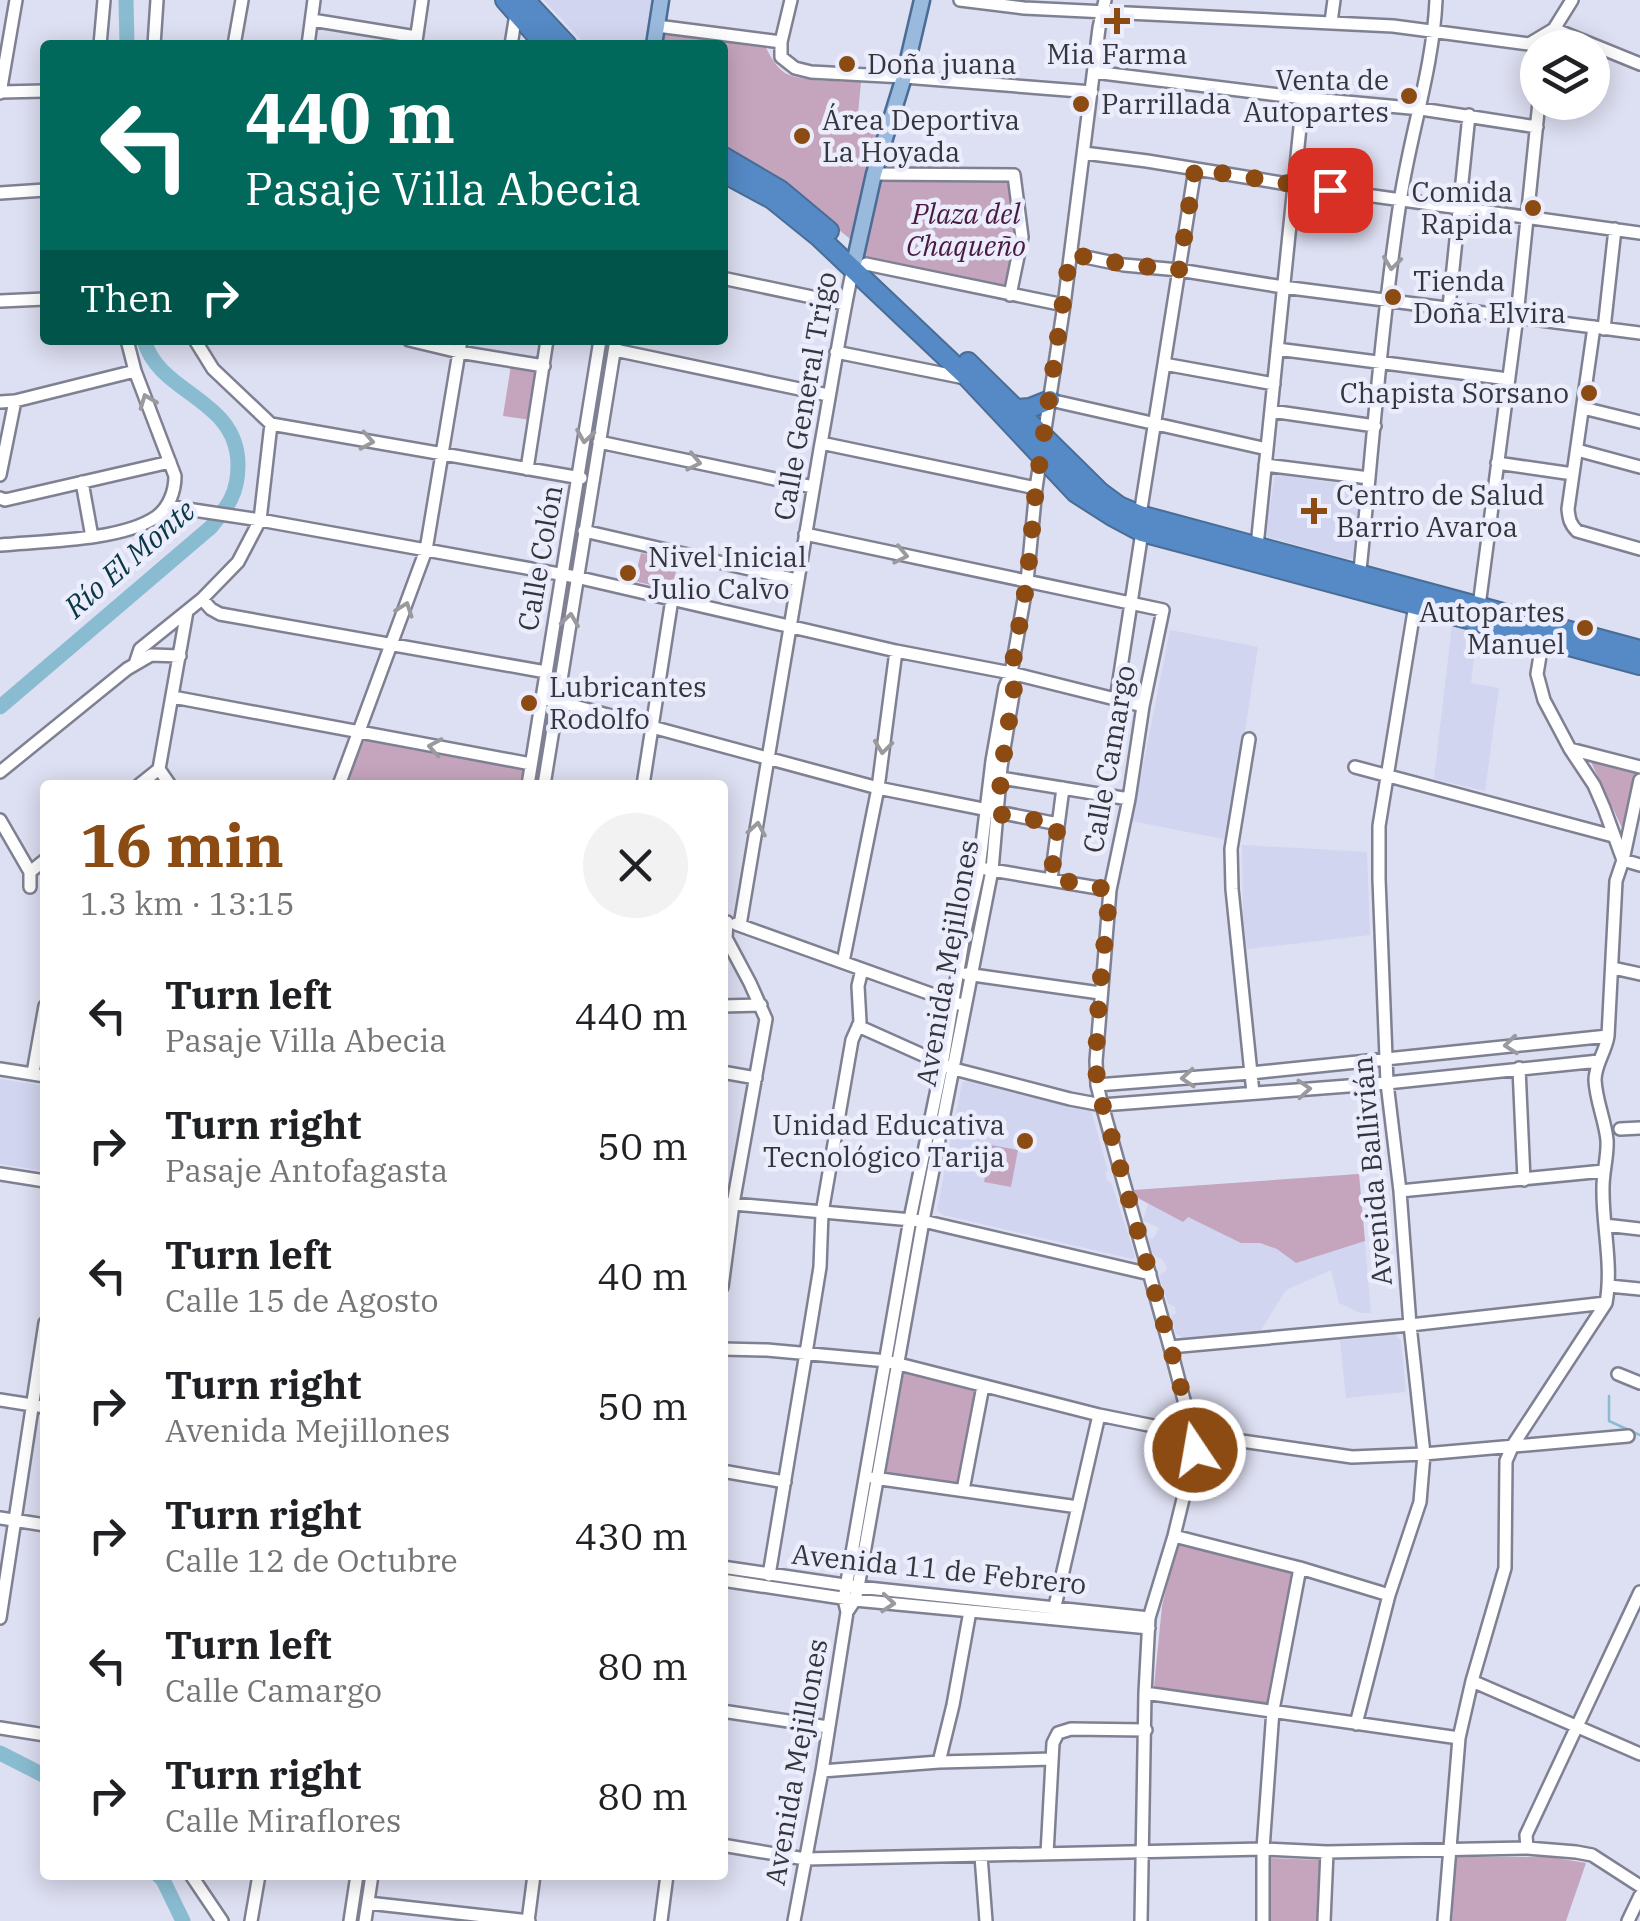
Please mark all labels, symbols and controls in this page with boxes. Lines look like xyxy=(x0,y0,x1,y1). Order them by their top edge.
marker: Mia Farma xyxy=(1106,10,1128,32)
map controls xyxy=(1520,30,1610,120)
button: layers xyxy=(1520,30,1610,120)
place label: Mia Farma xyxy=(1046,35,1188,72)
place label: Doña juana xyxy=(867,45,1017,82)
marker: Doña juana xyxy=(836,53,858,75)
place label: Venta de Autopartes xyxy=(1243,61,1389,130)
text: 440 m xyxy=(245,71,455,162)
icon: left xyxy=(80,80,210,210)
place label: Parrillada xyxy=(1101,85,1231,122)
marker: Venta de Autopartes xyxy=(1398,85,1420,107)
marker: Parrillada xyxy=(1070,93,1092,115)
place label: Área Deportiva La Hoyada xyxy=(822,101,1020,170)
marker: Área Deportiva La Hoyada xyxy=(791,125,813,147)
pin xyxy=(1288,148,1373,233)
text: Pasaje Villa Abecia xyxy=(245,159,641,217)
icon: arrive xyxy=(1303,163,1358,218)
place label: Comida Rapida xyxy=(1411,173,1513,242)
park label: Plaza del Chaqueño xyxy=(906,195,1026,264)
marker: Comida Rapida xyxy=(1522,197,1544,219)
one-way arrow xyxy=(1382,256,1403,272)
place label: Tienda Doña Elvira xyxy=(1413,262,1566,331)
street label: Calle General Trigo xyxy=(764,269,845,523)
icon: right xyxy=(193,270,248,325)
text: Then xyxy=(80,273,173,322)
marker: Tienda Doña Elvira xyxy=(1382,286,1404,308)
place label: Chapista Sorsano xyxy=(1340,374,1569,411)
marker: Chapista Sorsano xyxy=(1578,382,1600,404)
one-way arrow xyxy=(138,394,158,411)
one-way arrow xyxy=(575,428,596,445)
one-way arrow xyxy=(358,430,375,451)
one-way arrow xyxy=(686,451,703,472)
place label: Centro de Salud Barrio Avaroa xyxy=(1336,476,1544,545)
street label: Calle Colón xyxy=(509,482,571,634)
water label: Río El Monte xyxy=(55,490,203,626)
marker: Centro de Salud Barrio Avaroa xyxy=(1301,498,1327,524)
place label: Nivel Inicial Julio Calvo xyxy=(648,538,807,607)
one-way arrow xyxy=(892,543,909,564)
marker: Nivel Inicial Julio Calvo xyxy=(617,562,639,584)
place label: Autopartes Manuel xyxy=(1419,593,1565,662)
one-way arrow xyxy=(393,602,414,619)
one-way arrow xyxy=(559,611,580,628)
marker: Autopartes Manuel xyxy=(1574,617,1596,639)
street label: Calle Camargo xyxy=(1074,662,1143,856)
place label: Lubricantes Rodolfo xyxy=(549,668,707,737)
marker: Lubricantes Rodolfo xyxy=(518,692,540,714)
one-way arrow xyxy=(427,737,443,758)
one-way arrow xyxy=(874,739,895,756)
text: 16 min xyxy=(80,805,284,884)
button: close xyxy=(583,813,688,918)
one-way arrow xyxy=(746,821,767,837)
street label: Avenida Mejillones xyxy=(907,837,986,1089)
text: 1.3 km · 13:15 xyxy=(80,882,295,924)
text: Turn left xyxy=(165,970,332,1019)
icon: left xyxy=(80,988,135,1043)
text: 440 m xyxy=(575,991,688,1040)
text: Pasaje Villa Abecia xyxy=(165,1019,447,1061)
one-way arrow xyxy=(1503,1034,1519,1056)
street label: Avenida Ballivián xyxy=(1343,1055,1400,1287)
one-way arrow xyxy=(1179,1067,1195,1088)
one-way arrow xyxy=(1296,1079,1312,1100)
text: Turn right xyxy=(165,1100,361,1149)
place label: Unidad Educativa Tecnológico Tarija xyxy=(763,1106,1005,1175)
icon: right xyxy=(80,1118,135,1173)
text: 50 m xyxy=(597,1121,688,1170)
marker: Unidad Educativa Tecnológico Tarija xyxy=(1014,1130,1036,1152)
text: Pasaje Antofagasta xyxy=(165,1149,448,1191)
text: Turn left xyxy=(165,1230,332,1279)
icon: left xyxy=(80,1248,135,1303)
text: 40 m xyxy=(597,1251,688,1300)
text: Calle 15 de Agosto xyxy=(165,1279,439,1321)
text: Turn right xyxy=(165,1360,361,1409)
icon: right xyxy=(80,1378,135,1433)
text: 50 m xyxy=(597,1381,688,1430)
position arrow xyxy=(1143,1398,1247,1502)
text: Avenida Mejillones xyxy=(165,1409,450,1451)
text: Turn right xyxy=(165,1490,361,1539)
icon: right xyxy=(80,1508,135,1563)
text: 430 m xyxy=(575,1511,688,1560)
street label: Avenida 11 de Febrero xyxy=(790,1535,1088,1602)
text: Calle 12 de Octubre xyxy=(165,1539,458,1581)
one-way arrow xyxy=(881,1592,897,1614)
text: Turn left xyxy=(165,1620,332,1669)
street label: Avenida Mejillones xyxy=(756,1636,835,1888)
icon: left xyxy=(80,1638,135,1693)
text: 80 m xyxy=(597,1641,688,1690)
text: Calle Camargo xyxy=(165,1669,382,1711)
text: Turn right xyxy=(165,1750,361,1799)
icon: right xyxy=(80,1768,135,1823)
text: 80 m xyxy=(597,1771,688,1820)
text: Calle Miraflores xyxy=(165,1799,401,1841)

